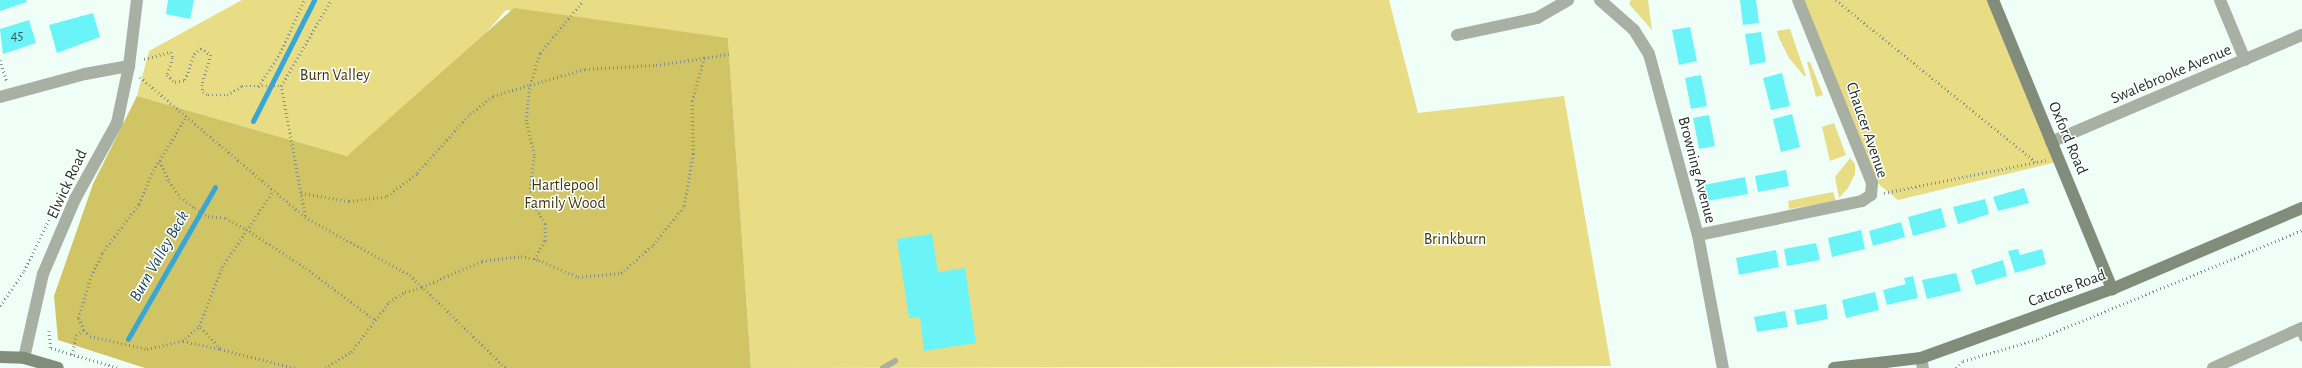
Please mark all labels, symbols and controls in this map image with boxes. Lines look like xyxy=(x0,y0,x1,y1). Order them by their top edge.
house number: 45 xyxy=(11,28,23,44)
street label: Swalebrooke Avenue xyxy=(2108,40,2234,108)
park label: Burn Valley xyxy=(300,65,370,85)
street label: Chaucer Avenue xyxy=(1842,80,1892,180)
street label: Oxford Road xyxy=(2044,99,2092,177)
street label: Browning Avenue xyxy=(1674,115,1720,225)
street label: Elwick Road xyxy=(43,146,91,222)
park label: Hartlepool Family Wood xyxy=(524,175,606,213)
water label: Burn Valley Beck xyxy=(125,207,193,305)
park label: Brinkburn xyxy=(1424,229,1486,249)
street label: Catcote Road xyxy=(2026,265,2108,311)

